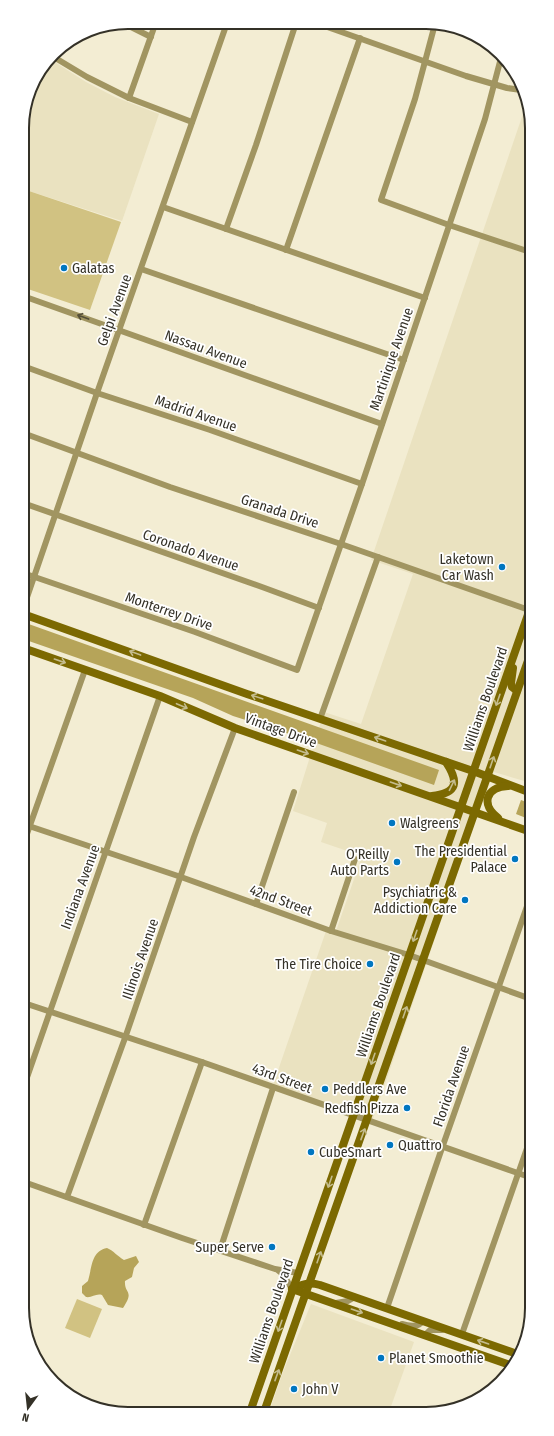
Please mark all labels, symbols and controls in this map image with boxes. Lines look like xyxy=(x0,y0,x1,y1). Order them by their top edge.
place label: Galatas xyxy=(72,260,114,277)
marker: Galatas xyxy=(59,263,69,273)
street label: Gelpi Avenue xyxy=(94,272,135,348)
street label: Martinique Avenue xyxy=(366,305,417,413)
one-way arrow xyxy=(77,313,89,321)
street label: Nassau Avenue xyxy=(162,327,249,372)
street label: Madrid Avenue xyxy=(153,392,239,435)
street label: Granada Drive xyxy=(239,491,321,532)
street label: Coronado Avenue xyxy=(141,526,241,575)
place label: Laketown Car Wash xyxy=(439,551,494,584)
marker: Laketown Car Wash xyxy=(497,562,507,572)
street label: Monterrey Drive xyxy=(123,589,215,634)
street label: Williams Boulevard xyxy=(460,645,511,754)
one-way arrow xyxy=(129,649,141,657)
one-way arrow xyxy=(53,658,66,665)
one-way arrow xyxy=(251,693,264,700)
one-way arrow xyxy=(494,693,501,706)
one-way arrow xyxy=(176,702,188,710)
street label: Vintage Drive xyxy=(242,710,319,751)
one-way arrow xyxy=(374,735,386,743)
one-way arrow xyxy=(297,749,310,756)
one-way arrow xyxy=(489,756,497,768)
one-way arrow xyxy=(449,779,456,791)
one-way arrow xyxy=(390,781,402,789)
place label: Walgreens xyxy=(400,815,459,832)
marker: Walgreens xyxy=(387,818,397,828)
street label: Indiana Avenue xyxy=(57,843,104,932)
place label: The Presidential Palace xyxy=(415,843,507,876)
place label: O'Reilly Auto Parts xyxy=(330,846,390,879)
marker: The Presidential Palace xyxy=(510,854,520,864)
marker: O'Reilly Auto Parts xyxy=(392,857,402,867)
street label: 42nd Street xyxy=(247,881,315,920)
place label: Psychiatric & Addiction Care xyxy=(374,884,457,917)
marker: Psychiatric & Addiction Care xyxy=(460,895,470,905)
street label: Illinois Avenue xyxy=(119,917,162,1002)
one-way arrow xyxy=(411,930,419,942)
street label: Williams Boulevard xyxy=(353,951,404,1060)
place label: The Tire Choice xyxy=(275,956,362,973)
marker: The Tire Choice xyxy=(365,959,375,969)
one-way arrow xyxy=(402,1006,410,1018)
street label: Florida Avenue xyxy=(430,1043,473,1129)
one-way arrow xyxy=(368,1053,376,1065)
street label: 43rd Street xyxy=(250,1060,315,1097)
place label: Peddlers Ave xyxy=(333,1081,407,1098)
marker: Peddlers Ave xyxy=(320,1084,330,1094)
place label: Redfish Pizza xyxy=(325,1100,399,1117)
marker: Redfish Pizza xyxy=(402,1103,412,1113)
one-way arrow xyxy=(359,1129,367,1141)
place label: Quattro xyxy=(398,1137,442,1154)
marker: Quattro xyxy=(385,1140,395,1150)
place label: CubeSmart xyxy=(319,1144,382,1161)
marker: CubeSmart xyxy=(306,1147,316,1157)
one-way arrow xyxy=(326,1175,333,1188)
place label: Super Serve xyxy=(195,1239,264,1256)
marker: Super Serve xyxy=(267,1242,277,1252)
one-way arrow xyxy=(316,1251,324,1263)
street label: Williams Boulevard xyxy=(246,1257,297,1366)
one-way arrow xyxy=(350,1308,362,1316)
one-way arrow xyxy=(275,1320,283,1332)
one-way arrow xyxy=(478,1337,490,1345)
place label: Planet Smoothie xyxy=(389,1350,484,1367)
marker: Planet Smoothie xyxy=(376,1353,386,1363)
one-way arrow xyxy=(274,1370,282,1382)
place label: John V xyxy=(302,1381,339,1398)
marker: John V xyxy=(289,1384,299,1394)
north arrow xyxy=(8,1388,48,1428)
text: N xyxy=(21,1410,30,1424)

